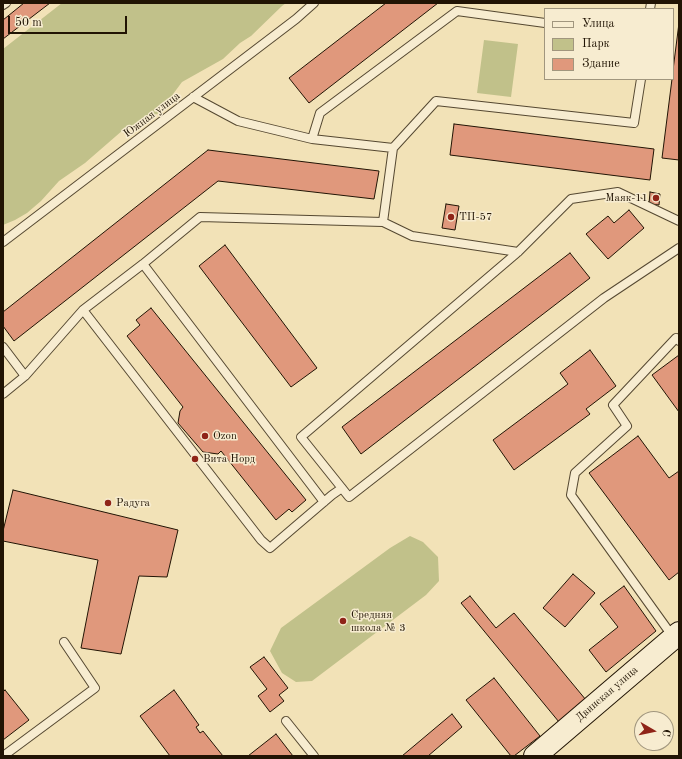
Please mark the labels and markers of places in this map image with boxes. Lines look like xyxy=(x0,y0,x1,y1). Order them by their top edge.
place label: Маяк-11 xyxy=(605,191,648,205)
marker: Маяк-11 xyxy=(651,193,661,203)
place label: ТП-57 xyxy=(459,210,492,224)
marker: ТП-57 xyxy=(446,212,456,222)
place label: Ozon xyxy=(213,429,237,443)
marker: Ozon xyxy=(200,431,210,441)
place label: Вита Норд xyxy=(203,452,255,466)
marker: Вита Норд xyxy=(190,454,200,464)
place label: Радуга xyxy=(116,496,150,510)
marker: Радуга xyxy=(103,498,113,508)
place label: Средняя школа № 3 xyxy=(351,608,406,634)
marker: Средняя школа № 3 xyxy=(338,616,348,626)

